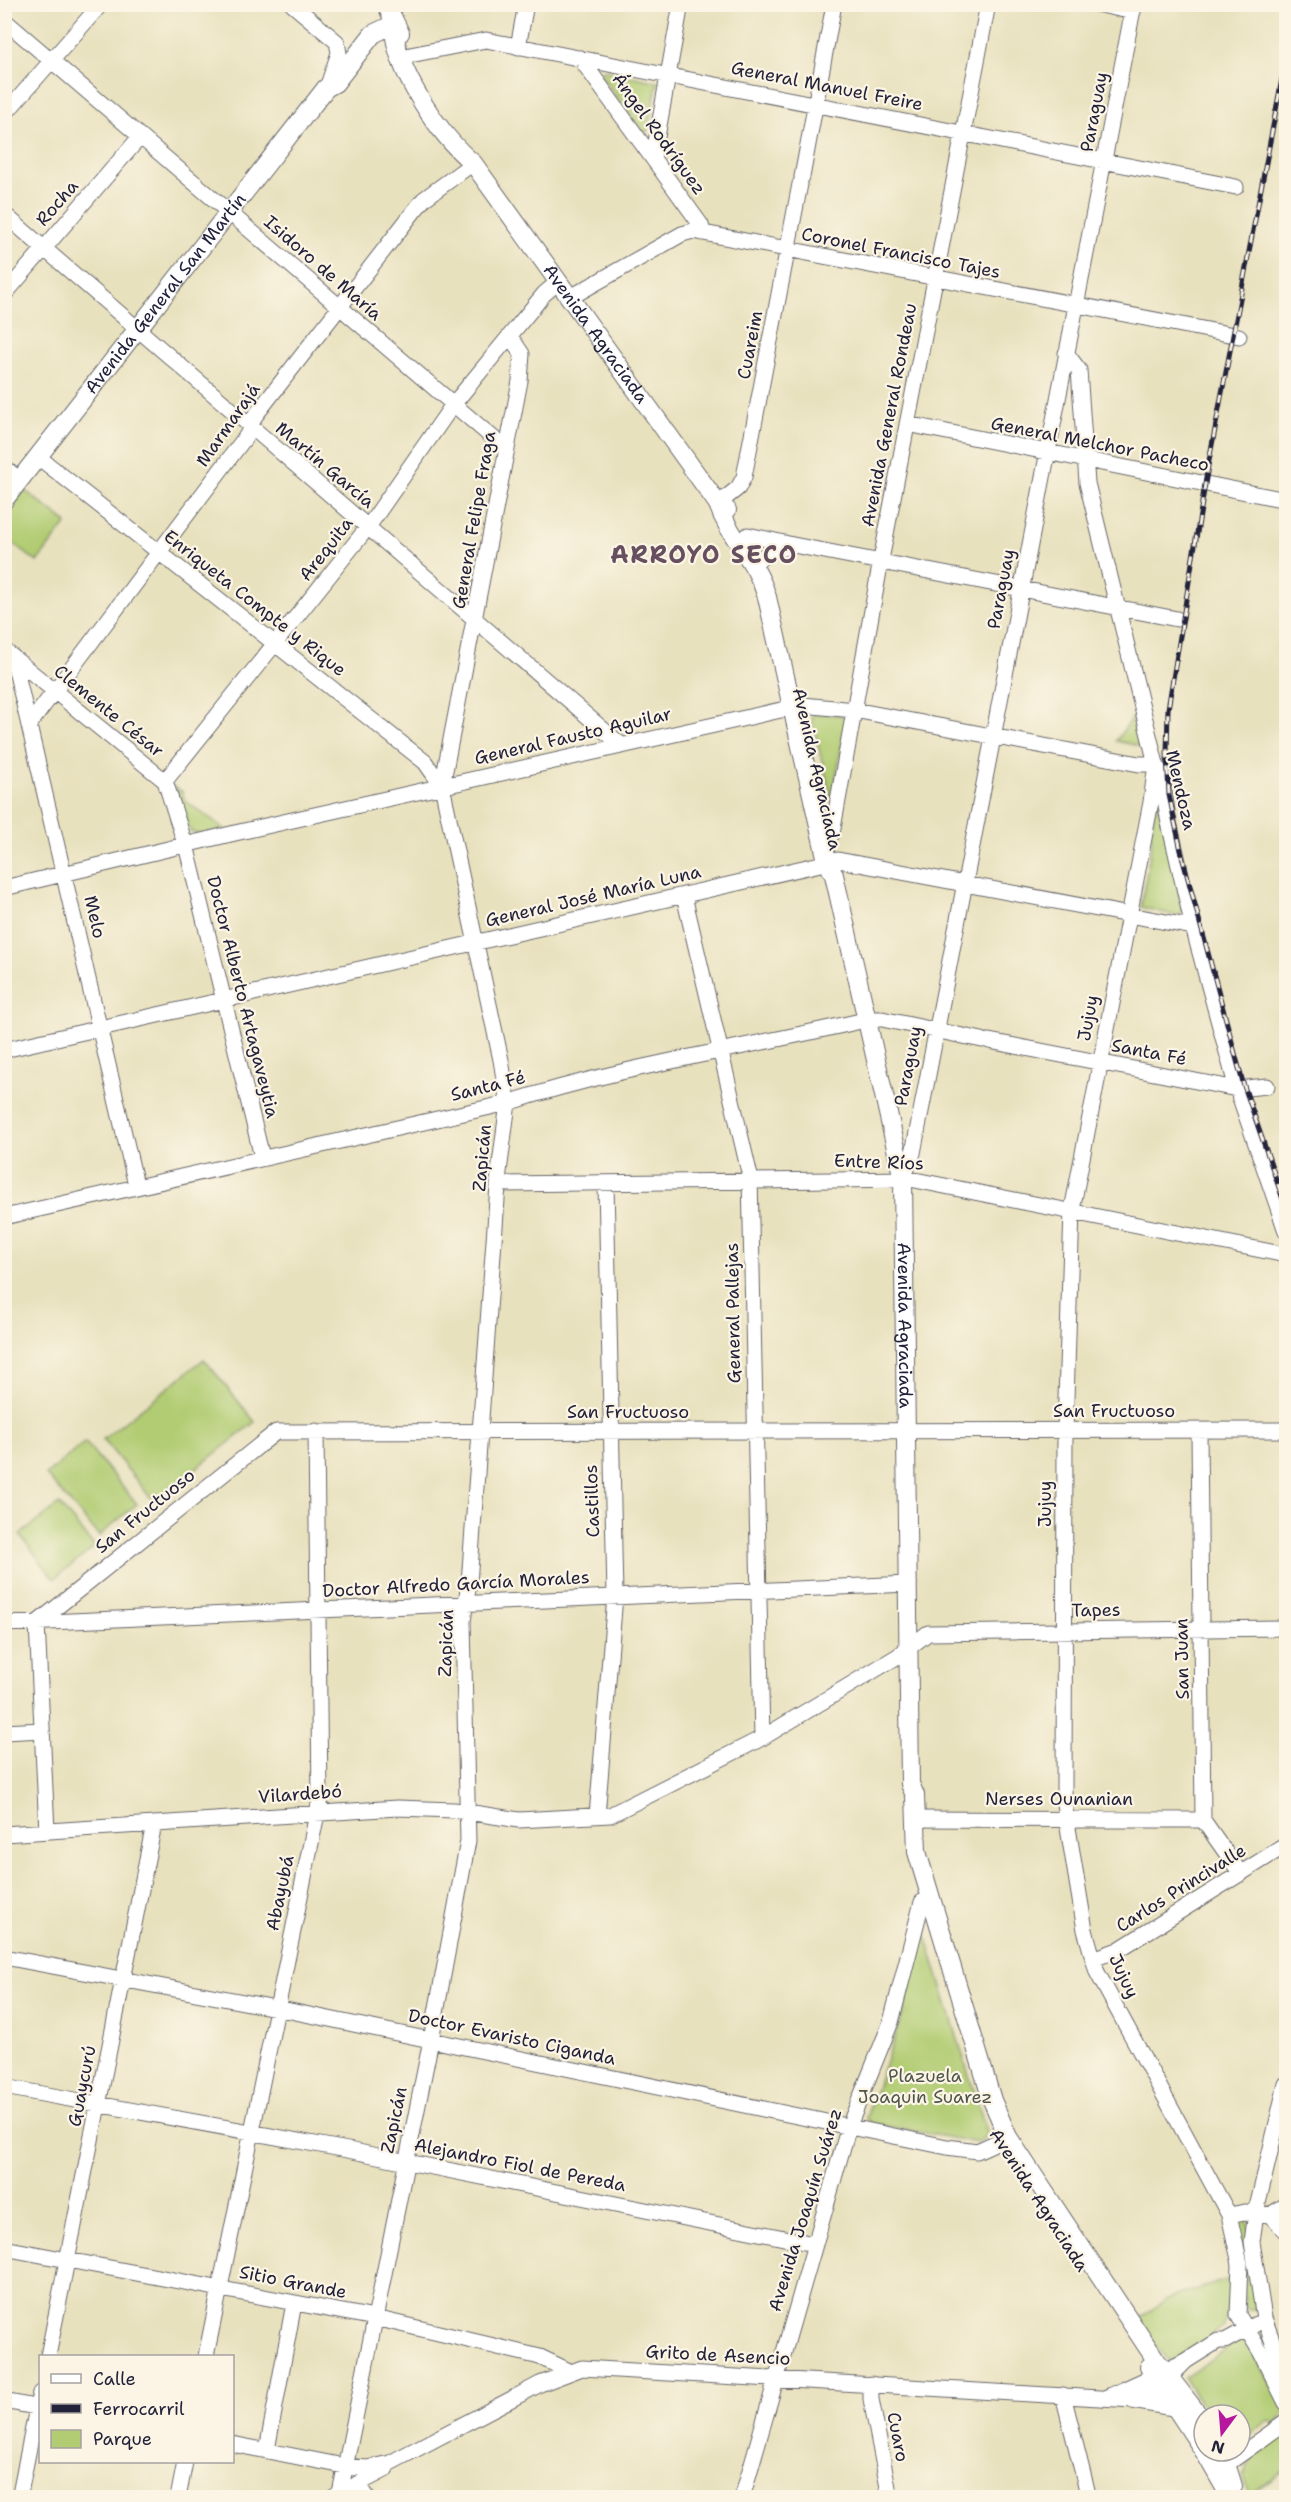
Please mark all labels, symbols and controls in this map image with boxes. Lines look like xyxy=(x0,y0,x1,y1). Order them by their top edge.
street label: General Manuel Freire xyxy=(729,56,925,116)
street label: Ángel Rodríguez xyxy=(607,68,711,200)
street label: Paraguay xyxy=(1074,70,1114,154)
street label: Rocha xyxy=(30,175,84,231)
street label: Avenida General San Martín xyxy=(79,188,251,399)
street label: Isidoro de María xyxy=(259,210,387,326)
street label: Coronel Francisco Tajes xyxy=(799,222,1003,284)
street label: Avenida Agraciada xyxy=(538,259,654,408)
street label: Avenida General Rondeau xyxy=(856,301,922,529)
street label: Cuareim xyxy=(732,309,768,381)
street label: Marmarajá xyxy=(190,378,266,472)
street label: General Melchor Pacheco xyxy=(989,411,1211,477)
street label: Martín García xyxy=(270,417,380,513)
street label: General Felipe Fraga xyxy=(447,429,501,611)
street label: Arequita xyxy=(294,512,358,586)
street label: Enriqueta Compte y Rique xyxy=(159,524,351,682)
district label: ARROYO SECO xyxy=(610,539,798,571)
street label: Paraguay xyxy=(981,547,1021,631)
street label: Clemente César xyxy=(49,659,169,763)
street label: Avenida Agraciada xyxy=(787,685,847,853)
street label: General Fausto Aguilar xyxy=(472,702,674,770)
street label: Mendoza xyxy=(1160,748,1202,832)
street label: General José María Luna xyxy=(483,860,703,932)
street label: Doctor Alberto Artagaveytia xyxy=(201,873,285,1121)
street label: Melo xyxy=(78,893,112,941)
street label: Jujuy xyxy=(1072,993,1104,1043)
street label: Paraguay xyxy=(888,1024,928,1108)
street label: Santa Fé xyxy=(1109,1033,1189,1071)
street label: Santa Fé xyxy=(448,1065,528,1107)
street label: Zapicán xyxy=(467,1123,497,1193)
street label: Entre Ríos xyxy=(834,1148,924,1176)
street label: Avenida Agraciada xyxy=(892,1242,918,1409)
street label: General Pallejas xyxy=(720,1243,746,1383)
street label: San Fructuoso xyxy=(1053,1399,1175,1423)
street label: San Fructuoso xyxy=(567,1400,689,1424)
street label: San Fructuoso xyxy=(90,1463,200,1559)
street label: Castillos xyxy=(579,1464,605,1538)
street label: Jujuy xyxy=(1033,1481,1057,1527)
street label: Doctor Alfredo García Morales xyxy=(322,1565,590,1603)
street label: Tapes xyxy=(1071,1598,1121,1622)
street label: Zapicán xyxy=(433,1609,459,1677)
street label: San Juan xyxy=(1169,1618,1195,1700)
street label: Vilardebó xyxy=(257,1779,343,1809)
street label: Nerses Ounanian xyxy=(985,1787,1133,1811)
street label: Carlos Princivalle xyxy=(1111,1838,1251,1938)
street label: Abayubá xyxy=(260,1853,300,1933)
street label: Jujuy xyxy=(1103,1950,1145,2002)
street label: Doctor Evaristo Ciganda xyxy=(406,2003,618,2071)
street label: Guaycurú xyxy=(62,2043,102,2129)
park label: Plazuela Joaquin Suarez xyxy=(858,2064,992,2109)
street label: Zapicán xyxy=(375,2085,413,2155)
street label: Avenida Joaquín Suárez xyxy=(763,2106,847,2314)
street label: Avenida Agraciada xyxy=(984,2124,1094,2276)
street label: Alejandro Fiol de Pereda xyxy=(412,2133,628,2197)
street label: Sitio Grande xyxy=(237,2260,349,2304)
street label: Grito de Asencio xyxy=(645,2339,791,2371)
legend xyxy=(39,2355,234,2463)
text: Calle xyxy=(93,2367,136,2391)
text: Ferrocarril xyxy=(93,2397,185,2421)
north arrow xyxy=(1192,2403,1252,2463)
street label: Cuaro xyxy=(881,2410,915,2464)
text: Parque xyxy=(93,2427,152,2451)
text: N xyxy=(1209,2435,1227,2459)

